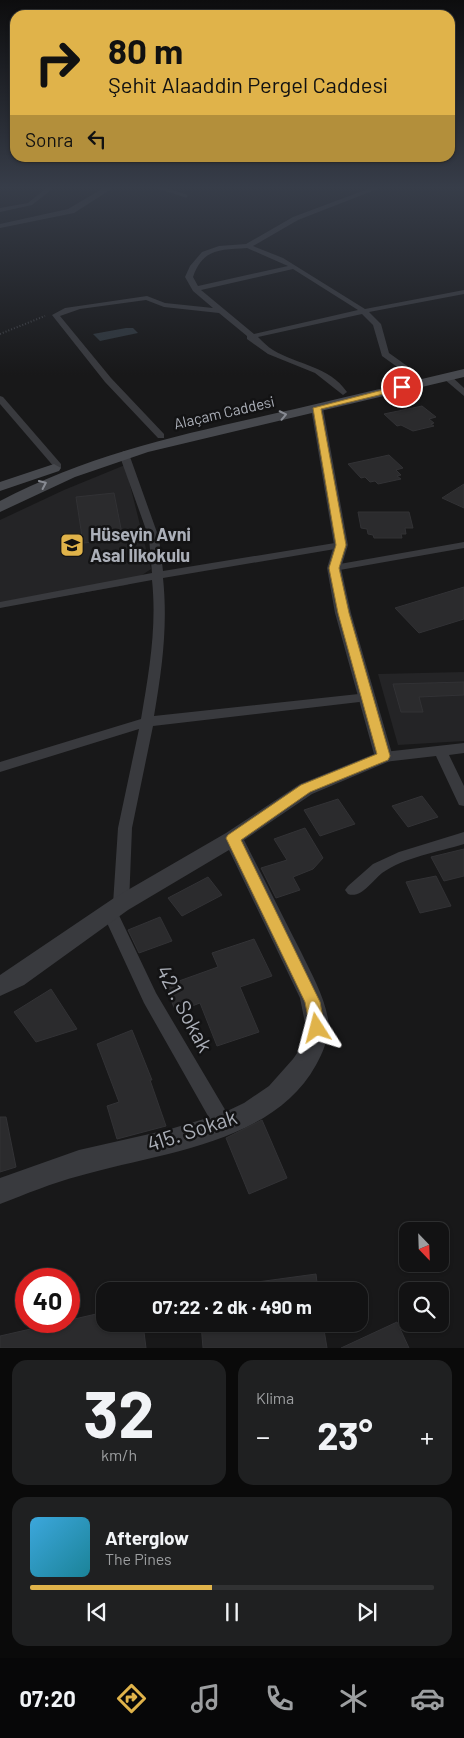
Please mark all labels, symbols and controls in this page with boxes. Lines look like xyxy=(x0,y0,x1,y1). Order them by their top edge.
text: 80 m xyxy=(108,29,183,71)
icon: right xyxy=(25,30,90,95)
text: Şehit Alaaddin Pergel Caddesi xyxy=(108,71,388,97)
icon: left xyxy=(83,125,111,153)
text: Sonra xyxy=(25,128,73,151)
pin xyxy=(381,366,423,408)
icon: arrive xyxy=(388,373,416,401)
street label: Alaçam Caddesi xyxy=(172,392,276,432)
one-way arrow xyxy=(279,410,287,421)
one-way arrow xyxy=(38,480,47,491)
place label: Hüseyin Avni Asal İlkokulu xyxy=(90,523,191,566)
school or university icon: Hüseyin Avni Asal İlkokulu xyxy=(59,532,85,558)
street label: 421. Sokak xyxy=(152,960,219,1056)
position arrow xyxy=(290,1001,342,1053)
street label: 415. Sokak xyxy=(143,1103,240,1156)
north arrow xyxy=(399,1222,449,1272)
map controls xyxy=(399,1222,449,1332)
speed limit sign: 40 xyxy=(15,1268,80,1333)
button: search xyxy=(399,1282,449,1332)
text: 07:22 · 2 dk · 490 m xyxy=(152,1295,312,1318)
text: 32 xyxy=(83,1373,155,1451)
text: Klima xyxy=(256,1388,294,1407)
text: 23° xyxy=(317,1412,373,1458)
text: − xyxy=(256,1419,270,1453)
text: + xyxy=(420,1419,434,1453)
text: km/h xyxy=(101,1445,137,1464)
text: Afterglow xyxy=(105,1526,189,1549)
text: The Pines xyxy=(105,1549,172,1568)
icon: previous xyxy=(83,1598,111,1626)
icon: pause xyxy=(218,1598,246,1626)
icon: next xyxy=(353,1598,381,1626)
icon: directions xyxy=(114,1681,149,1716)
icon: music xyxy=(188,1681,223,1716)
icon: phone xyxy=(262,1681,297,1716)
icon: climate xyxy=(336,1681,371,1716)
icon: car xyxy=(410,1681,445,1716)
text: 07:20 xyxy=(19,1685,76,1711)

